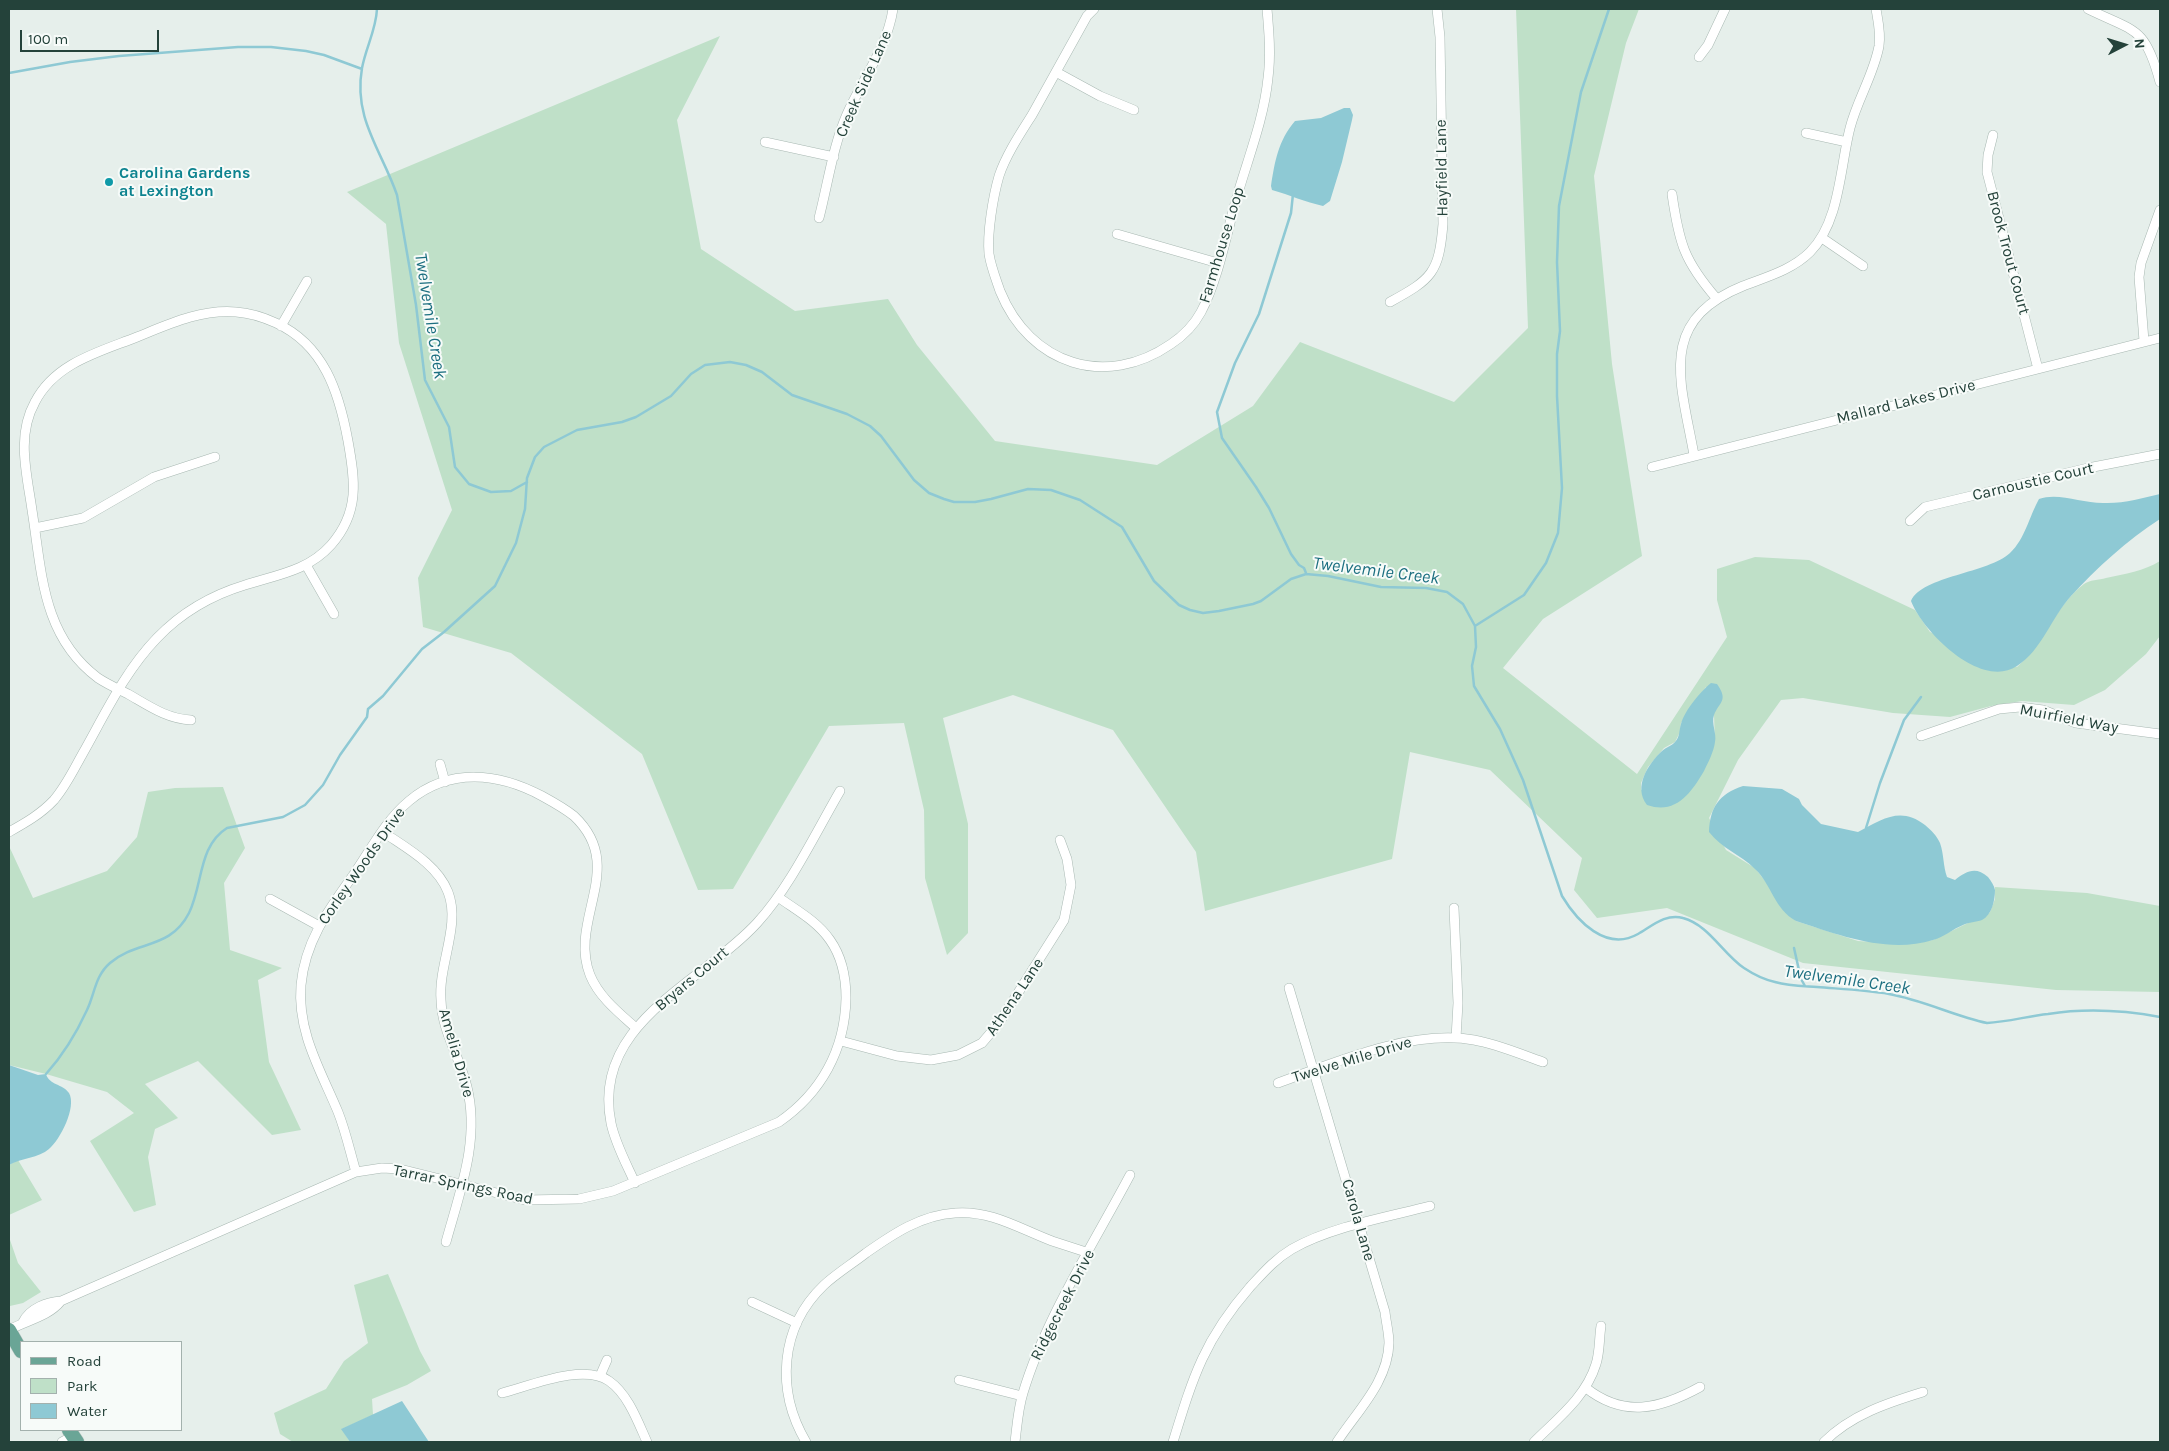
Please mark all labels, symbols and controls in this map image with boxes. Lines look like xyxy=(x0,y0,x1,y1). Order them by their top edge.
scale bar xyxy=(22,20,161,52)
north arrow xyxy=(2099,20,2149,70)
street label: Creek Side Lane xyxy=(832,28,896,140)
text: 100 m xyxy=(28,30,68,48)
text: N xyxy=(2131,38,2148,49)
street label: Hayfield Lane xyxy=(1432,119,1452,217)
place label: Carolina Gardens at Lexington xyxy=(119,163,251,201)
marker: Carolina Gardens at Lexington xyxy=(103,176,115,188)
street label: Farmhouse Loop xyxy=(1195,185,1249,305)
street label: Brook Trout Court xyxy=(1982,189,2034,317)
water label: Twelvemile Creek xyxy=(409,251,451,381)
street label: Mallard Lakes Drive xyxy=(1835,375,1977,429)
street label: Carnoustie Court xyxy=(1971,459,2095,505)
water label: Twelvemile Creek xyxy=(1312,553,1440,589)
street label: Muirfield Way xyxy=(2018,700,2120,738)
street label: Corley Woods Drive xyxy=(314,804,410,928)
street label: Bryars Court xyxy=(651,943,733,1015)
street label: Athena Lane xyxy=(982,955,1048,1039)
water label: Twelvemile Creek xyxy=(1783,960,1911,1000)
street label: Amelia Drive xyxy=(434,1006,478,1100)
street label: Twelve Mile Drive xyxy=(1290,1033,1414,1087)
street label: Tarrar Springs Road xyxy=(391,1161,535,1209)
street label: Carola Lane xyxy=(1337,1177,1379,1263)
street label: Ridgecreek Drive xyxy=(1027,1246,1099,1364)
legend xyxy=(20,1341,182,1431)
text: Road xyxy=(67,1352,102,1370)
text: Park xyxy=(67,1377,97,1395)
text: Water xyxy=(67,1402,107,1420)

